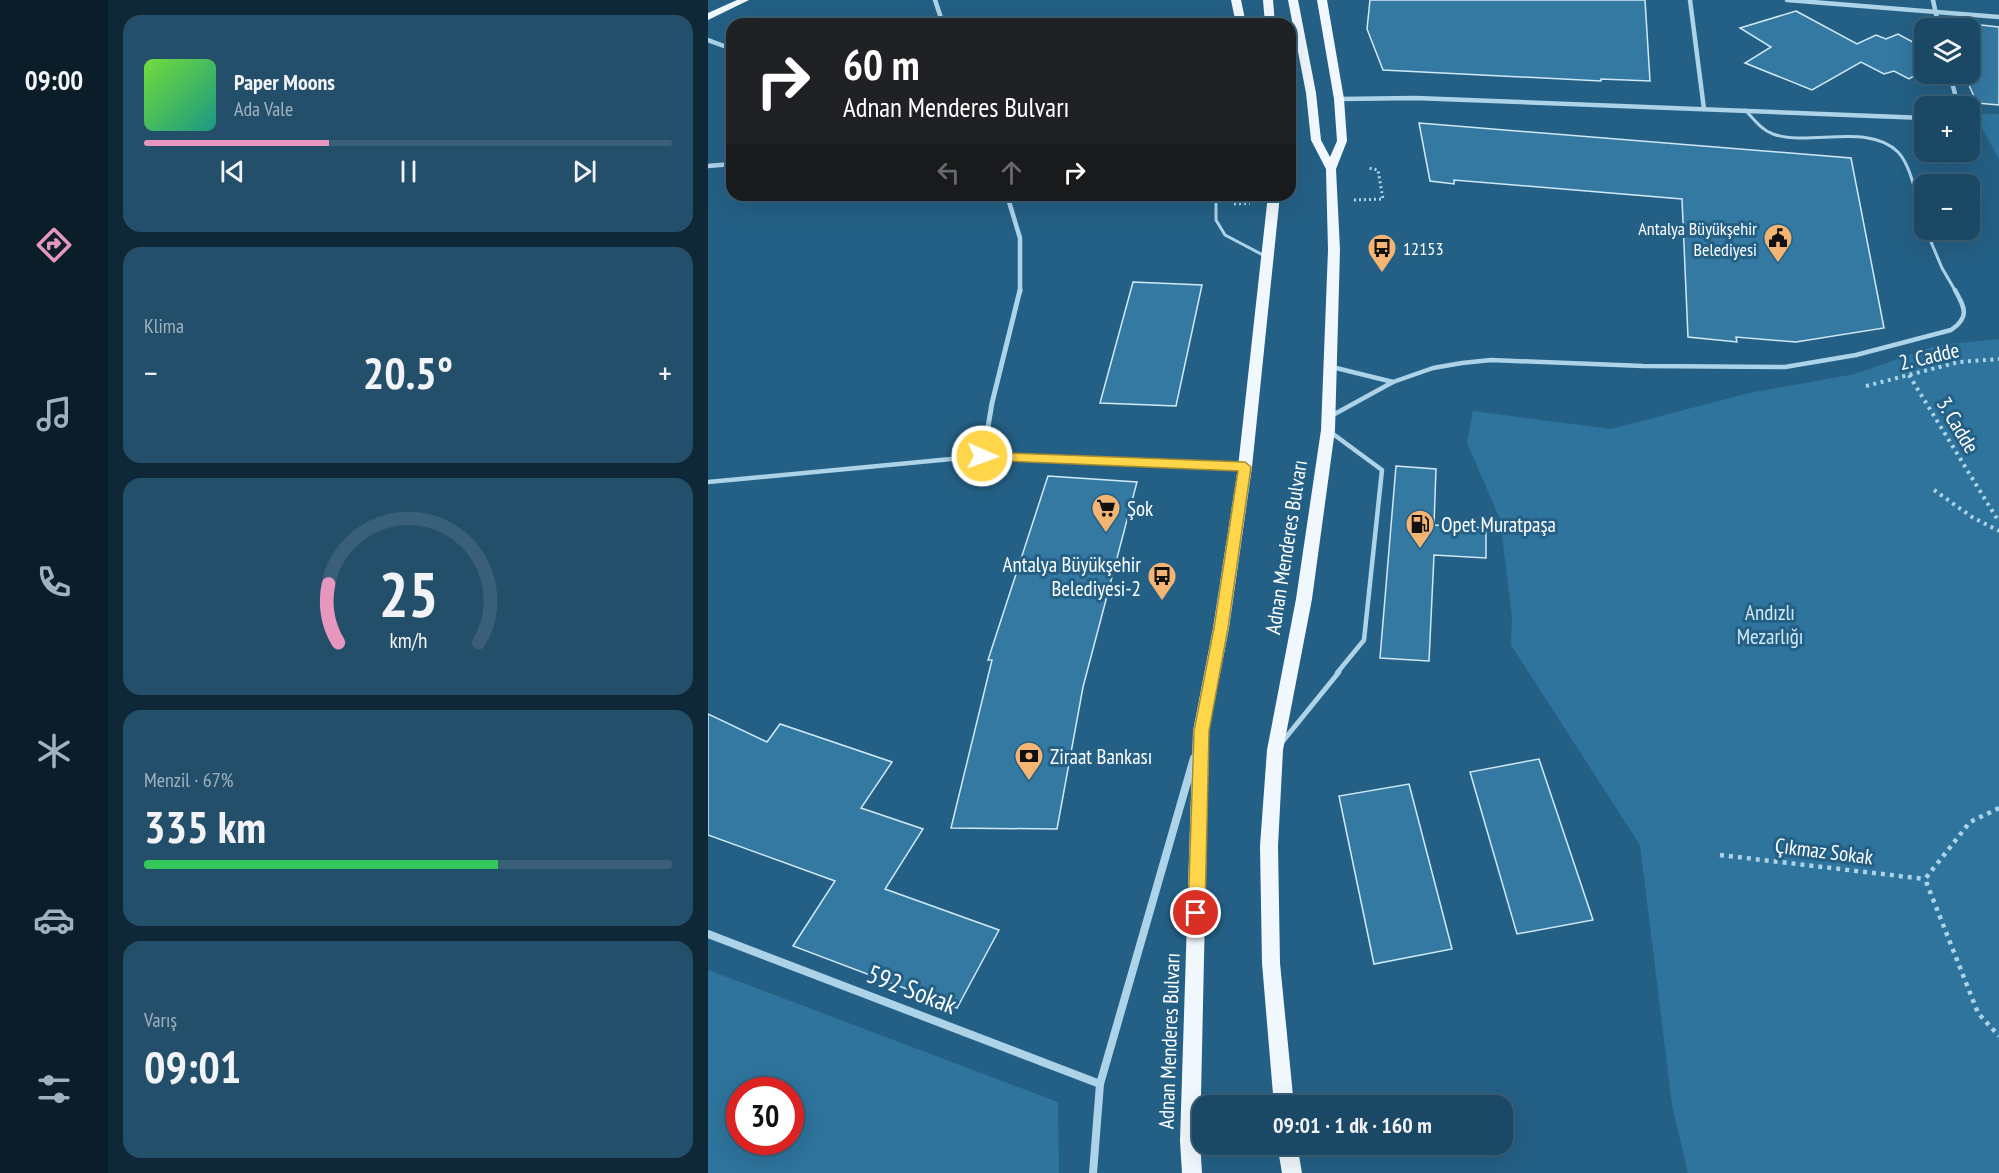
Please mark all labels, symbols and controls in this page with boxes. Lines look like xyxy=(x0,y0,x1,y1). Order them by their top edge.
map controls xyxy=(1914,18,1980,240)
button: layers xyxy=(1914,18,1980,84)
text: 60 m xyxy=(843,37,920,92)
icon: right xyxy=(744,42,822,120)
text: 09:00 xyxy=(25,63,83,97)
text: Paper Moons xyxy=(234,68,335,96)
text: Adnan Menderes Bulvarı xyxy=(843,90,1069,124)
text: Ada Vale xyxy=(234,96,293,122)
button: + xyxy=(1914,96,1980,162)
icon: previous xyxy=(216,155,249,188)
icon: pause xyxy=(392,155,425,188)
icon: next xyxy=(568,155,601,188)
icon: left xyxy=(932,156,965,189)
icon: ahead xyxy=(995,156,1028,189)
icon: right xyxy=(1058,156,1091,189)
button: − xyxy=(1914,174,1980,240)
place label: Antalya Büyükşehir Belediyesi xyxy=(1638,217,1757,261)
public building icon: Antalya Büyükşehir Belediyesi xyxy=(1762,222,1794,264)
icon: directions xyxy=(33,224,75,266)
bus stop icon: 12153 xyxy=(1366,232,1398,274)
place label: 12153 xyxy=(1403,237,1444,260)
text: Klima xyxy=(144,313,184,339)
street label: 2. Cadde xyxy=(1896,336,1962,376)
text: 20.5° xyxy=(363,343,453,401)
text: − xyxy=(144,351,158,394)
text: + xyxy=(658,351,672,394)
street label: 3. Cadde xyxy=(1931,392,1985,458)
icon: music xyxy=(33,393,75,435)
position arrow xyxy=(950,424,1014,488)
street label: Adnan Menderes Bulvarı xyxy=(1259,458,1313,636)
supermarket icon: Şok xyxy=(1090,492,1122,534)
place label: Şok xyxy=(1127,495,1153,522)
fuel station icon: Opet Muratpaşa xyxy=(1404,508,1436,550)
place label: Opet Muratpaşa xyxy=(1441,511,1556,538)
place label: Antalya Büyükşehir Belediyesi-2 xyxy=(1003,551,1141,602)
text: 25 xyxy=(378,554,438,635)
bus stop icon: Antalya Büyükşehir Belediyesi-2 xyxy=(1146,560,1178,602)
icon: phone xyxy=(33,561,75,603)
park label: Andızlı Mezarlığı xyxy=(1737,599,1803,650)
text: km/h xyxy=(389,627,427,655)
icon: climate xyxy=(33,730,75,772)
bank icon: Ziraat Bankası xyxy=(1013,740,1045,782)
place label: Ziraat Bankası xyxy=(1050,743,1152,770)
text: Menzil · 67% xyxy=(144,767,233,793)
text: 335 km xyxy=(144,797,266,855)
street label: Çıkmaz Sokak xyxy=(1773,832,1875,870)
pin xyxy=(1170,887,1221,938)
icon: arrive xyxy=(1179,896,1212,929)
icon: car xyxy=(33,899,75,941)
street label: Adnan Menderes Bulvarı xyxy=(1152,953,1186,1129)
street label: 592 Sokak xyxy=(862,957,962,1021)
text: Varış xyxy=(144,1007,177,1033)
text: 09:01 xyxy=(144,1037,241,1095)
icon: filters xyxy=(33,1068,75,1110)
speed limit sign: 30 xyxy=(726,1077,804,1155)
text: 09:01 · 1 dk · 160 m xyxy=(1273,1111,1432,1139)

